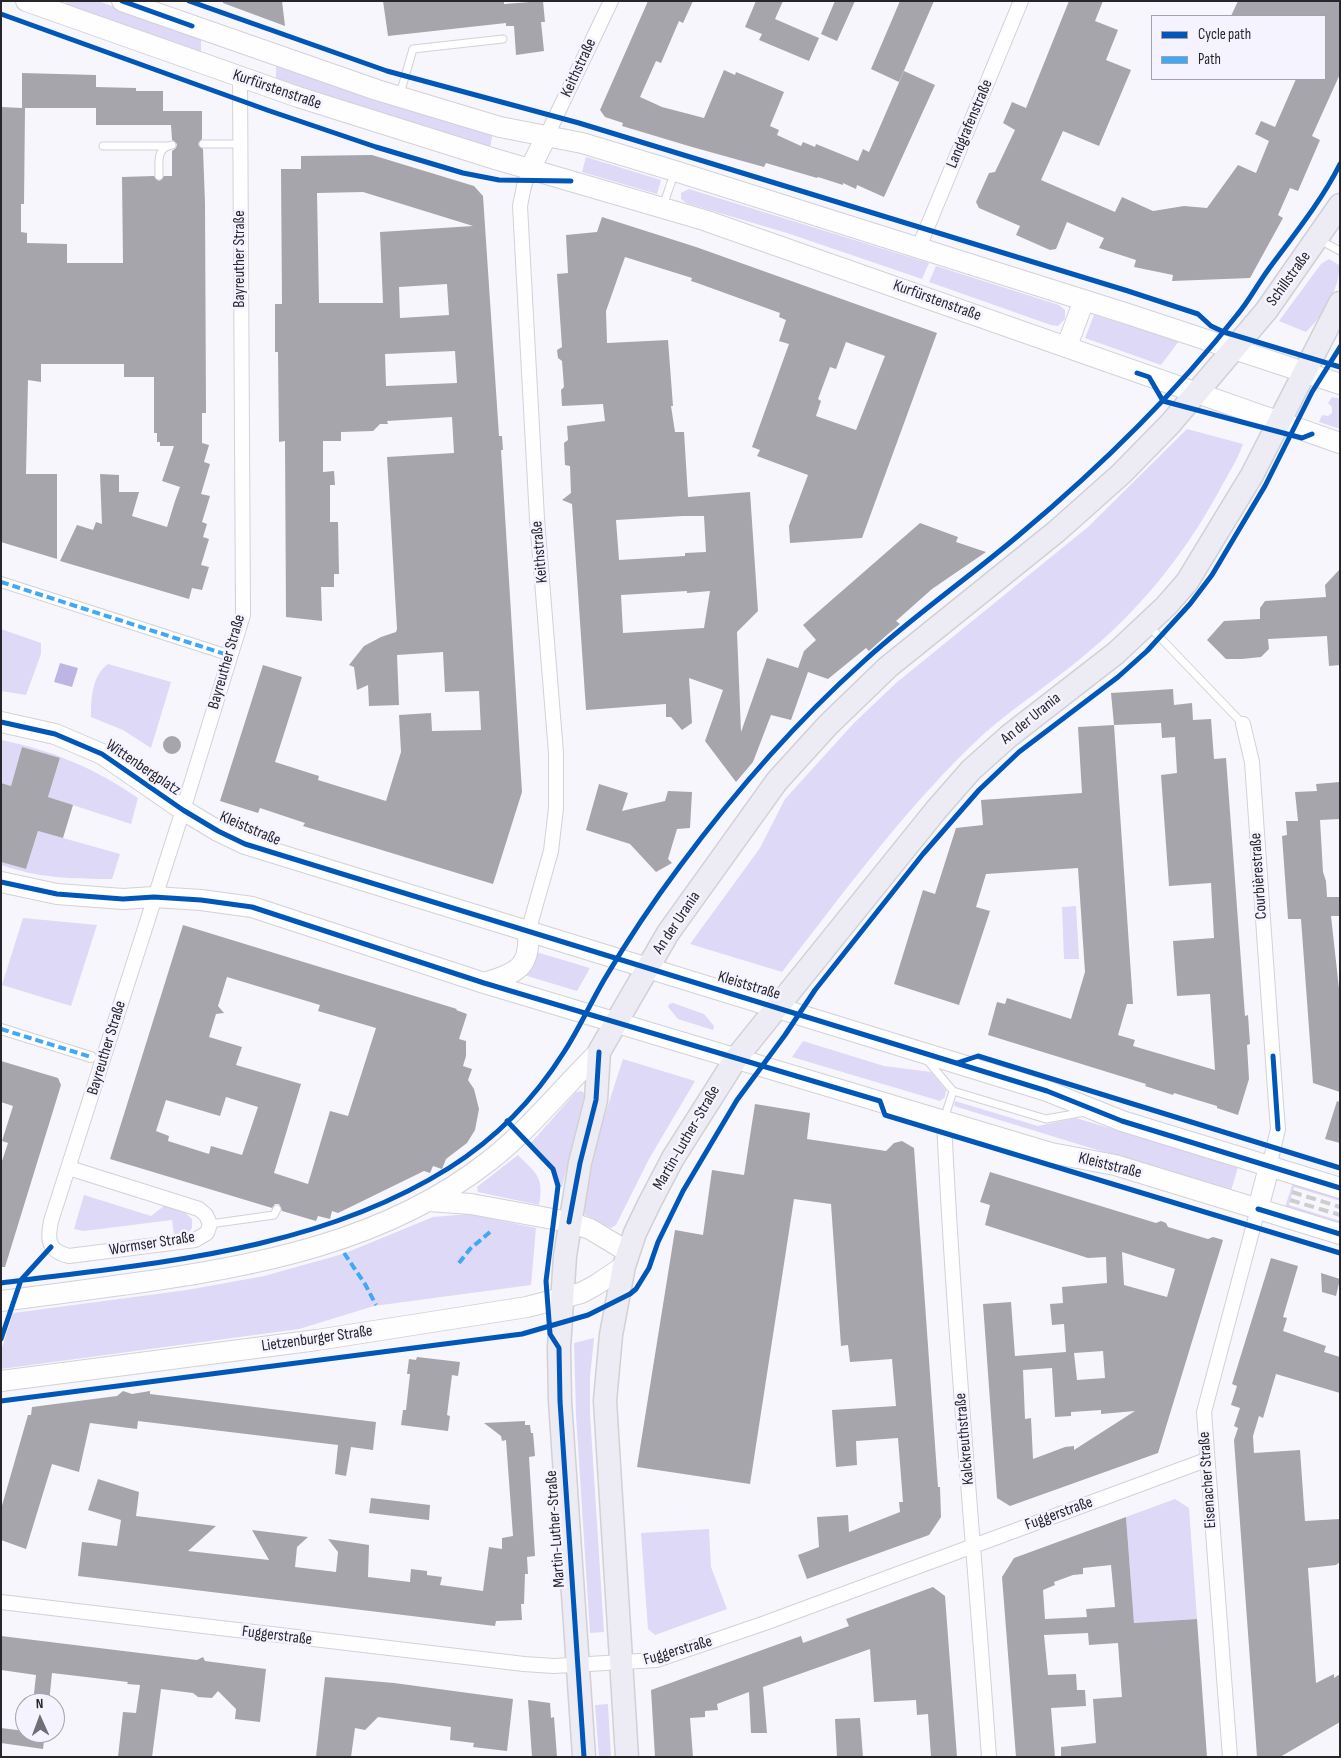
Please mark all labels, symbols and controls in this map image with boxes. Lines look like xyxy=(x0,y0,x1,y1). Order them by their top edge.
legend xyxy=(1151,15,1326,80)
text: Cycle path xyxy=(1198,25,1251,44)
street label: Keithstraße xyxy=(557,36,601,100)
text: Path xyxy=(1198,50,1221,69)
street label: Kurfürstenstraße xyxy=(230,66,324,114)
street label: Landgrafenstraße xyxy=(943,77,997,171)
street label: Bayreuther Straße xyxy=(230,210,250,308)
street label: Schillstraße xyxy=(1263,248,1315,310)
street label: Kurfürstenstraße xyxy=(890,276,984,326)
street label: Keithstraße xyxy=(528,520,552,584)
street label: Bayreuther Straße xyxy=(204,612,250,712)
street label: An der Urania xyxy=(997,689,1065,749)
street label: Wittenbergplatz xyxy=(102,736,184,800)
street label: Kleiststraße xyxy=(217,808,283,850)
street label: Courbièrestraße xyxy=(1246,832,1272,920)
street label: An der Urania xyxy=(649,888,705,958)
street label: Kleiststraße xyxy=(715,967,783,1005)
street label: Bayreuther Straße xyxy=(84,999,130,1097)
street label: Martin-Luther-Straße xyxy=(649,1082,725,1194)
street label: Kleiststraße xyxy=(1076,1149,1144,1183)
street label: Wormser Straße xyxy=(108,1228,196,1260)
street label: Lietzenburger Straße xyxy=(260,1322,374,1356)
street label: Kalckreuthstraße xyxy=(951,1392,979,1486)
street label: Eisenacher Straße xyxy=(1195,1431,1221,1529)
street label: Martin-Luther-Straße xyxy=(542,1470,570,1588)
street label: Fuggerstraße xyxy=(1023,1493,1095,1535)
street label: Fuggerstraße xyxy=(241,1622,313,1650)
street label: Fuggerstraße xyxy=(641,1632,715,1670)
north arrow xyxy=(15,1693,65,1743)
text: N xyxy=(35,1695,44,1712)

